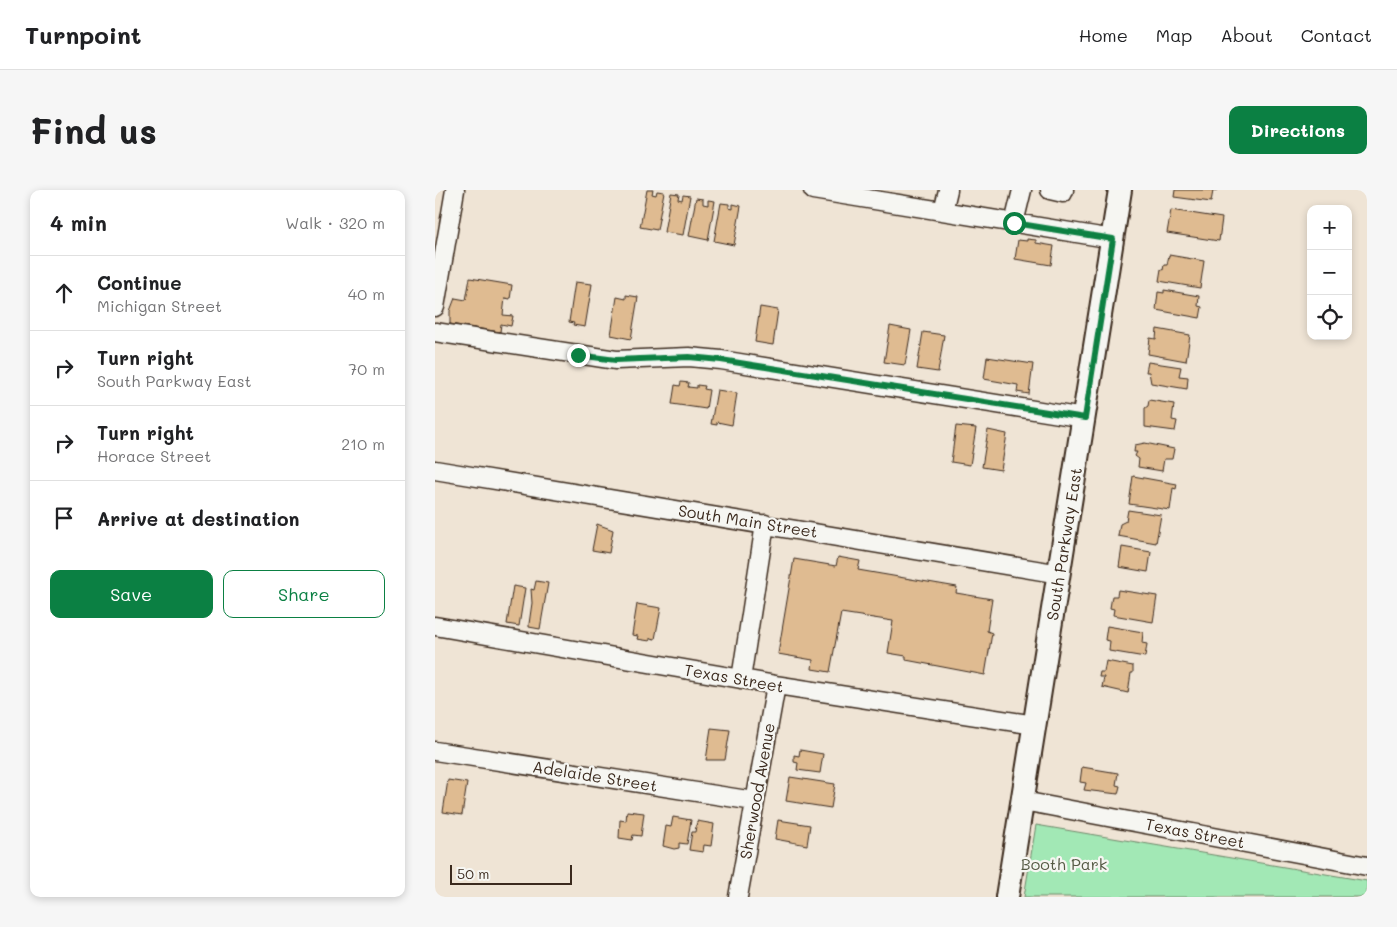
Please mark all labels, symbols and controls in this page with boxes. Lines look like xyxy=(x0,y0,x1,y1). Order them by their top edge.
text: Turnpoint xyxy=(25,19,141,50)
text: Home xyxy=(1079,23,1128,47)
text: Map xyxy=(1156,23,1192,47)
text: About xyxy=(1220,23,1273,47)
text: Contact xyxy=(1301,23,1372,47)
button: Directions xyxy=(1229,106,1367,154)
text: Find us xyxy=(30,107,157,153)
map controls xyxy=(1307,205,1352,340)
button: + xyxy=(1307,205,1352,250)
text: 4 min xyxy=(50,209,107,236)
text: Walk · 320 m xyxy=(285,212,385,233)
route start xyxy=(1003,212,1026,235)
button: − xyxy=(1307,250,1352,295)
text: Continue xyxy=(97,270,182,295)
icon: ahead xyxy=(50,279,78,307)
text: 40 m xyxy=(348,283,385,304)
text: Michigan Street xyxy=(97,295,222,316)
button: locate xyxy=(1307,295,1352,340)
route end xyxy=(567,344,590,367)
text: Turn right xyxy=(97,345,194,370)
icon: right xyxy=(50,354,78,382)
text: 70 m xyxy=(348,358,385,379)
text: South Parkway East xyxy=(97,370,252,391)
text: Turn right xyxy=(97,420,194,445)
icon: right xyxy=(50,429,78,457)
text: 210 m xyxy=(341,433,385,454)
text: Horace Street xyxy=(97,445,211,466)
street label: South Parkway East xyxy=(1041,466,1086,622)
street label: South Main Street xyxy=(677,499,819,542)
icon: arrive xyxy=(50,504,78,532)
text: Arrive at destination xyxy=(97,506,300,531)
button: Save xyxy=(50,570,213,618)
button: Share xyxy=(223,570,385,618)
street label: Texas Street xyxy=(683,658,786,697)
street label: Sherwood Avenue xyxy=(734,721,779,861)
street label: Adelaide Street xyxy=(531,755,659,796)
street label: Texas Street xyxy=(1144,813,1247,852)
park label: Booth Park xyxy=(1021,853,1107,874)
scale bar xyxy=(450,862,573,885)
text: 50 m xyxy=(457,864,489,883)

